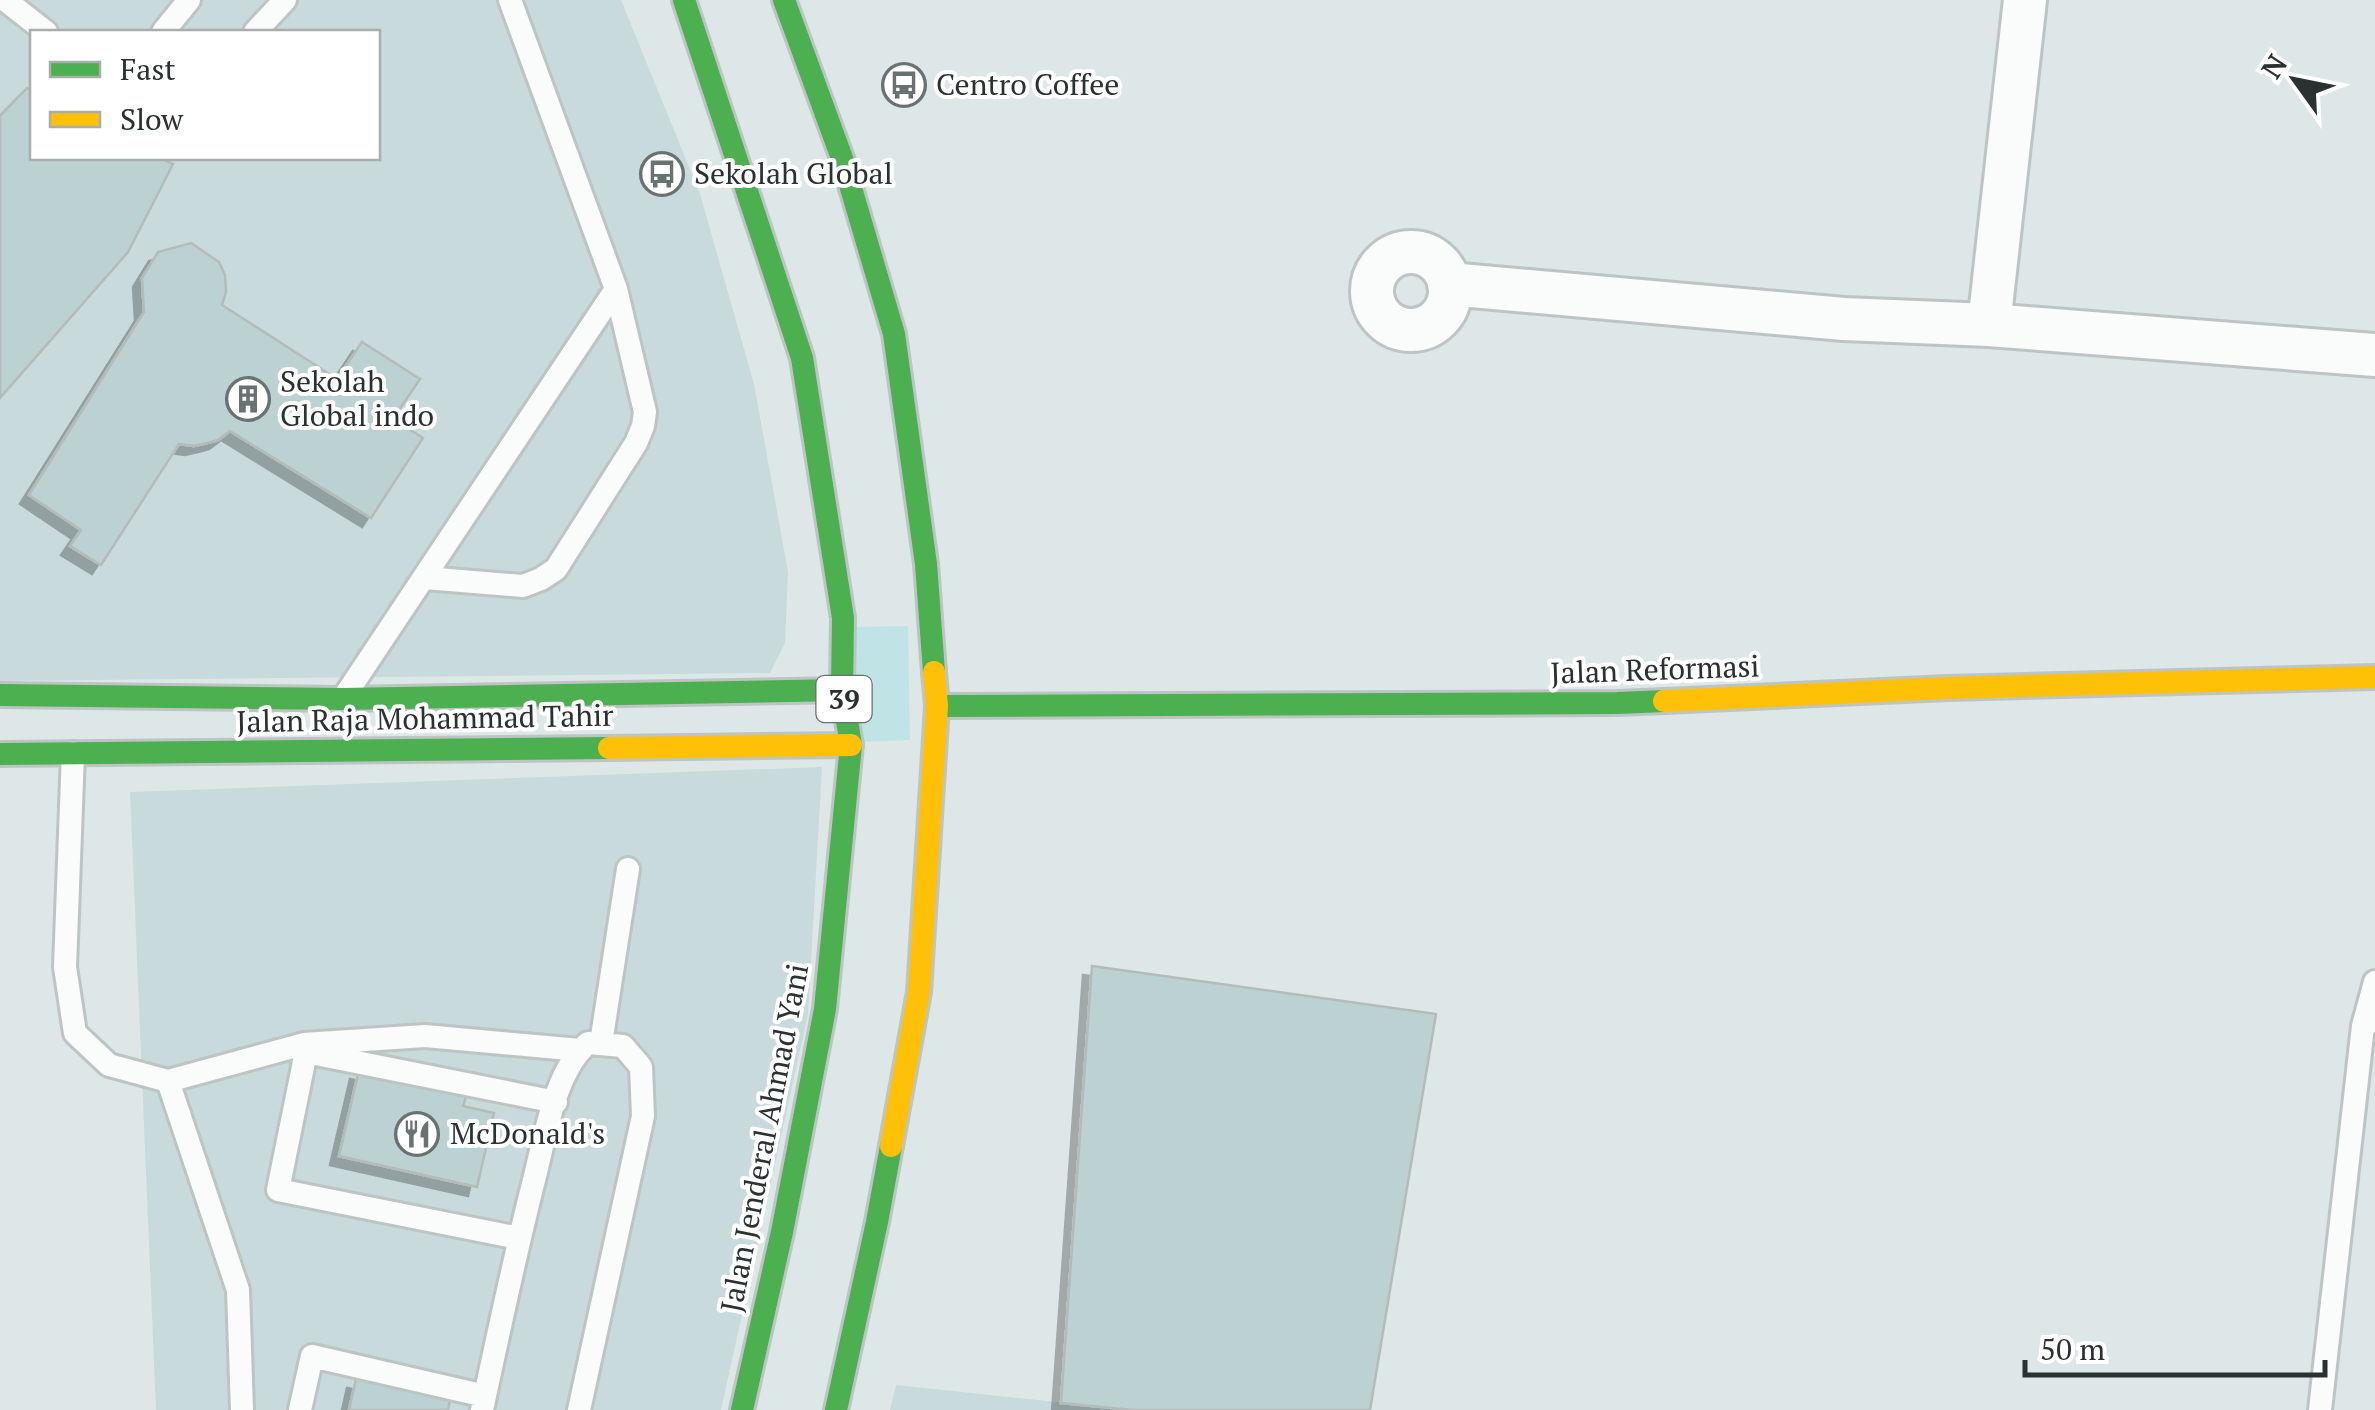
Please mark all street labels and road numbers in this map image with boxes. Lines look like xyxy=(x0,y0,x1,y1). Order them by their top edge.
street label: Jalan Reformasi xyxy=(1550,645,1760,693)
road number: 39 xyxy=(816,676,872,722)
street label: Jalan Raja Mohammad Tahir xyxy=(236,695,614,741)
street label: Jalan Jenderal Ahmad Yani xyxy=(711,960,817,1315)

